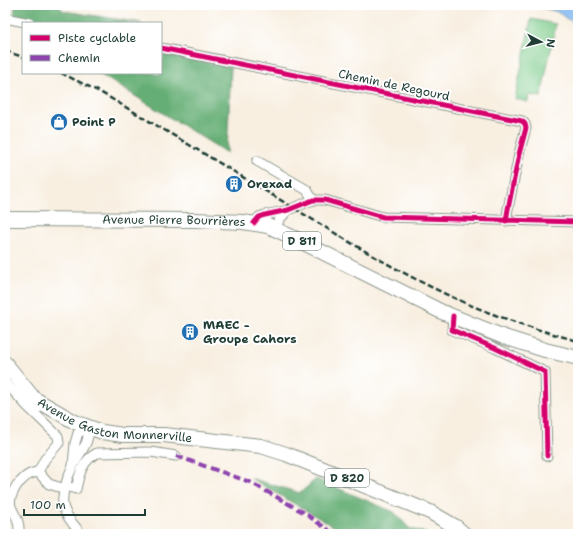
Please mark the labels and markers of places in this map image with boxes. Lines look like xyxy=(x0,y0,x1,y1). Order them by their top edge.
shop icon: Point P xyxy=(49,112,69,132)
place label: Point P xyxy=(72,114,116,130)
building icon: Orexad xyxy=(224,174,244,194)
place label: Orexad xyxy=(247,176,292,192)
place label: MAEC - Groupe Cahors xyxy=(203,317,296,347)
building icon: MAEC - Groupe Cahors xyxy=(180,322,200,342)

